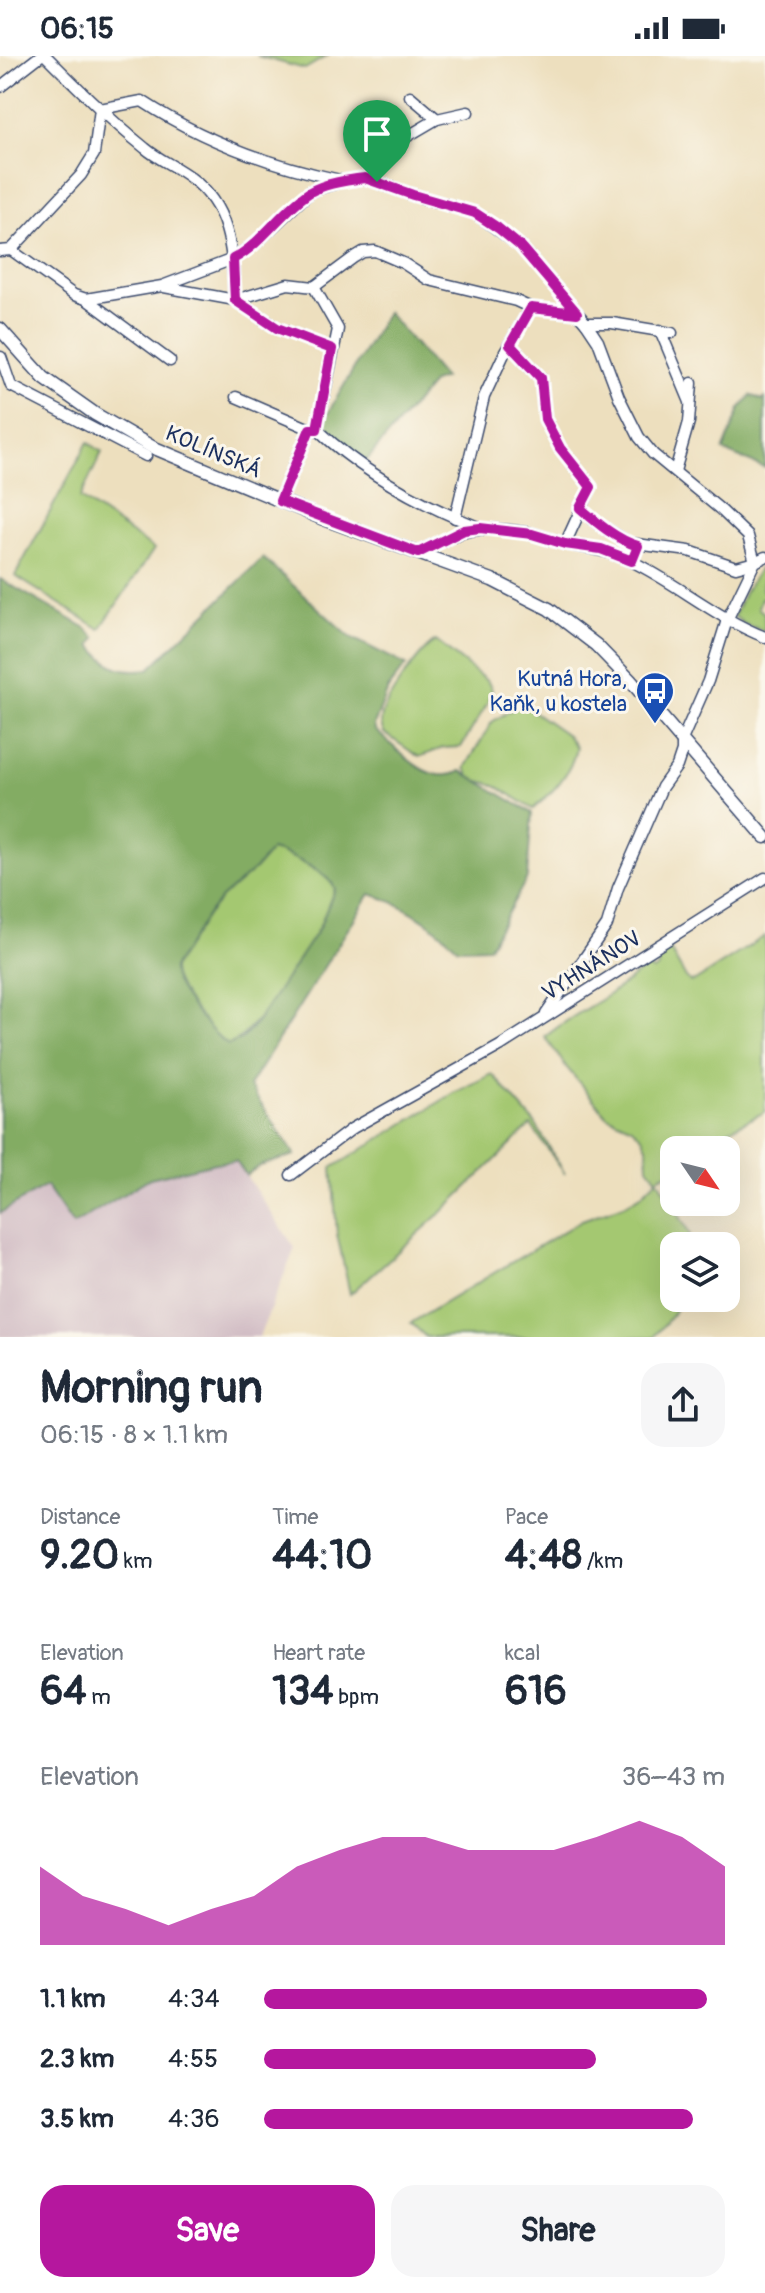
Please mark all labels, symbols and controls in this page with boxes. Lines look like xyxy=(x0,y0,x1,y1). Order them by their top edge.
text: 06:15 xyxy=(40,10,114,47)
pin xyxy=(343,100,411,182)
icon: arrive xyxy=(355,112,399,156)
street label: KOLÍNSKÁ xyxy=(161,419,266,485)
place label: Kutná Hora, Kaňk, u kostela xyxy=(489,665,627,718)
bus stop icon: Kutná Hora, Kaňk, u kostela xyxy=(634,670,676,725)
street label: VYHNÁNOV xyxy=(537,924,646,1007)
north arrow xyxy=(660,1136,740,1216)
map controls xyxy=(660,1136,740,1312)
button: layers xyxy=(660,1232,740,1312)
text: Morning run xyxy=(40,1361,263,1416)
button: share xyxy=(641,1363,725,1447)
text: 06:15 · 8 × 1.1 km xyxy=(40,1419,228,1451)
text: Distance xyxy=(40,1503,120,1531)
text: Time xyxy=(272,1503,318,1531)
text: Pace xyxy=(505,1503,548,1531)
text: 9.20 xyxy=(40,1531,119,1580)
text: 44:10 xyxy=(272,1531,372,1580)
text: 4:48 xyxy=(505,1531,582,1580)
text: km xyxy=(119,1547,153,1575)
text: /km xyxy=(582,1547,623,1575)
text: Elevation xyxy=(40,1639,124,1667)
text: Heart rate xyxy=(272,1639,365,1667)
text: kcal xyxy=(505,1639,540,1667)
text: 64 xyxy=(40,1667,86,1716)
text: 134 xyxy=(272,1667,334,1716)
text: 616 xyxy=(505,1667,567,1716)
text: m xyxy=(86,1683,111,1711)
text: bpm xyxy=(334,1683,379,1711)
text: Elevation xyxy=(40,1761,139,1793)
text: 36–43 m xyxy=(622,1761,725,1793)
text: 1.1 km xyxy=(40,1983,106,2015)
text: 4:34 xyxy=(168,1983,220,2015)
text: 2.3 km xyxy=(40,2043,114,2075)
text: 4:55 xyxy=(168,2043,218,2075)
text: 3.5 km xyxy=(40,2103,114,2135)
text: 4:36 xyxy=(168,2103,220,2135)
button: Save xyxy=(40,2185,375,2277)
button: Share xyxy=(391,2185,725,2277)

